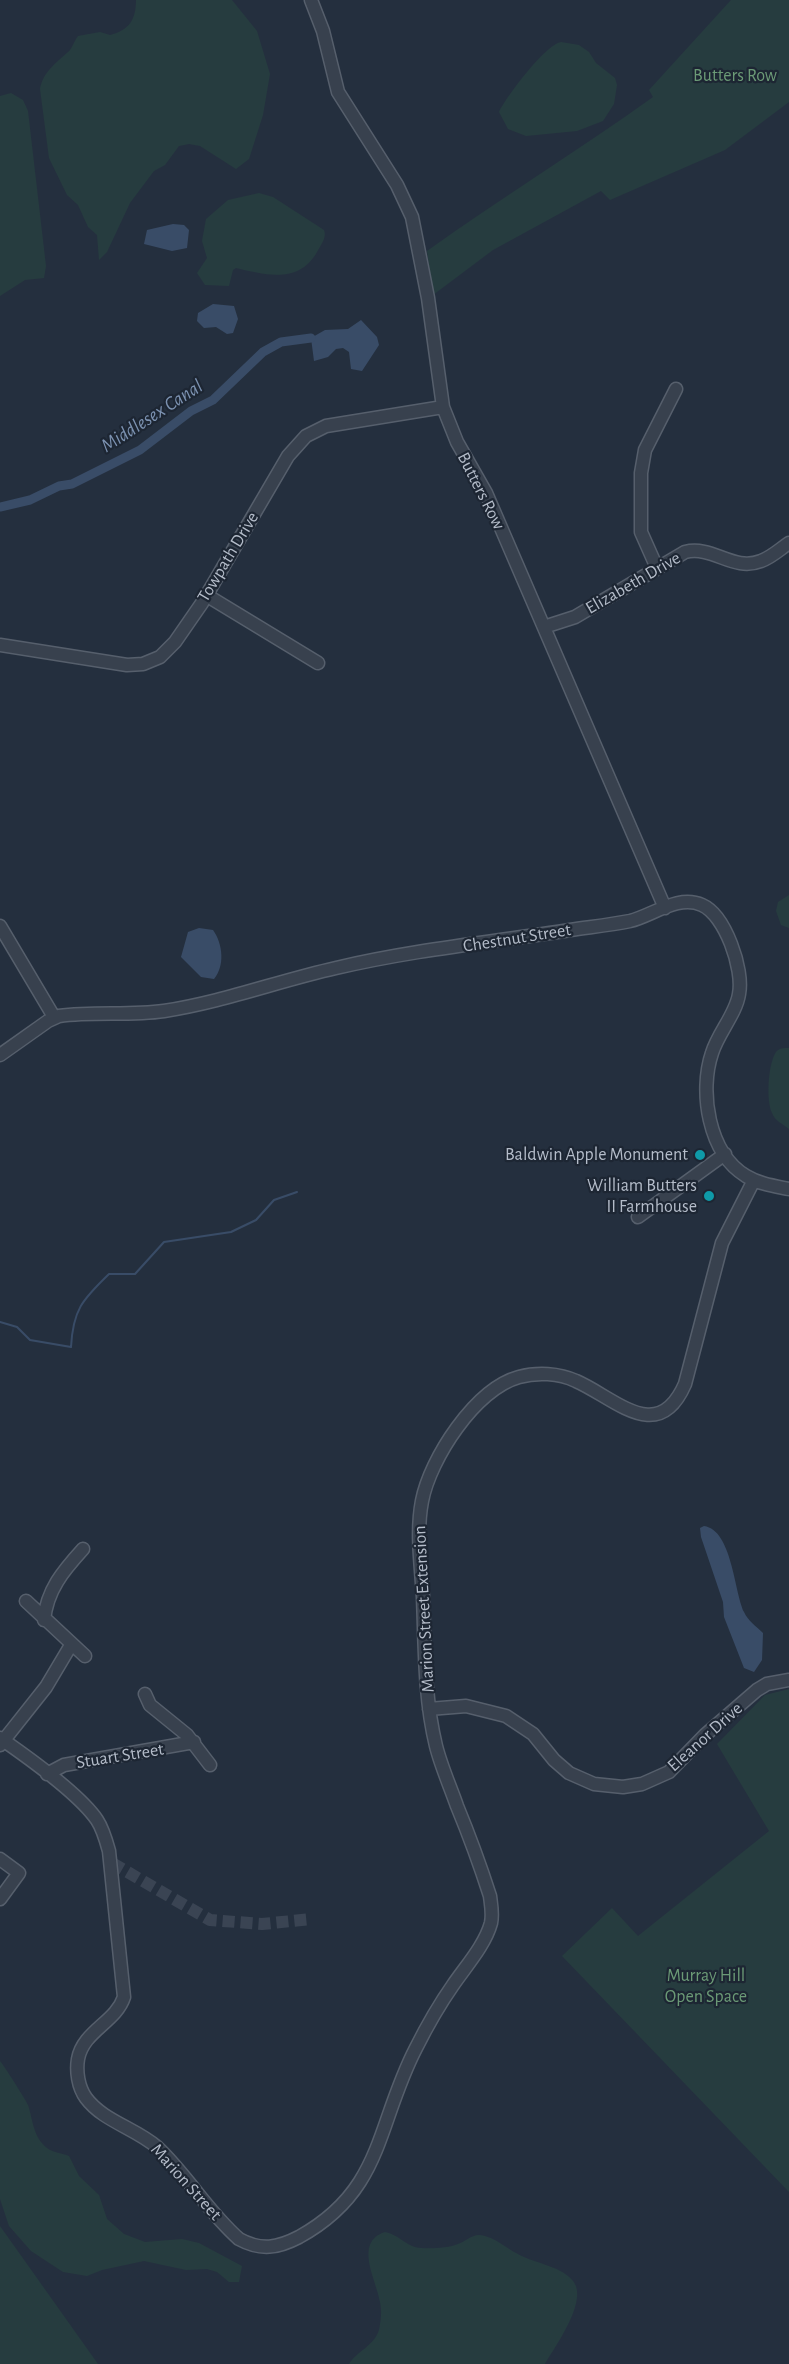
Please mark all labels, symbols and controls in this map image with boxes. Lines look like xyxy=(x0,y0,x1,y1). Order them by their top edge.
park label: Butters Row xyxy=(693,65,777,87)
water label: Middlesex Canal xyxy=(97,374,207,458)
street label: Butters Row xyxy=(452,449,510,533)
street label: Towpath Drive xyxy=(193,508,263,606)
street label: Elizabeth Drive xyxy=(582,547,684,619)
street label: Chestnut Street xyxy=(461,919,573,957)
place label: Baldwin Apple Monument xyxy=(505,1144,688,1166)
marker: Baldwin Apple Monument xyxy=(693,1148,707,1162)
place label: William Butters II Farmhouse xyxy=(587,1175,697,1218)
marker: William Butters II Farmhouse xyxy=(702,1189,716,1203)
street label: Marion Street Extension xyxy=(409,1525,439,1693)
street label: Eleanor Drive xyxy=(663,1698,747,1776)
street label: Stuart Street xyxy=(75,1738,165,1774)
park label: Murray Hill Open Space xyxy=(665,1965,747,2008)
street label: Marion Street xyxy=(146,2139,226,2225)

